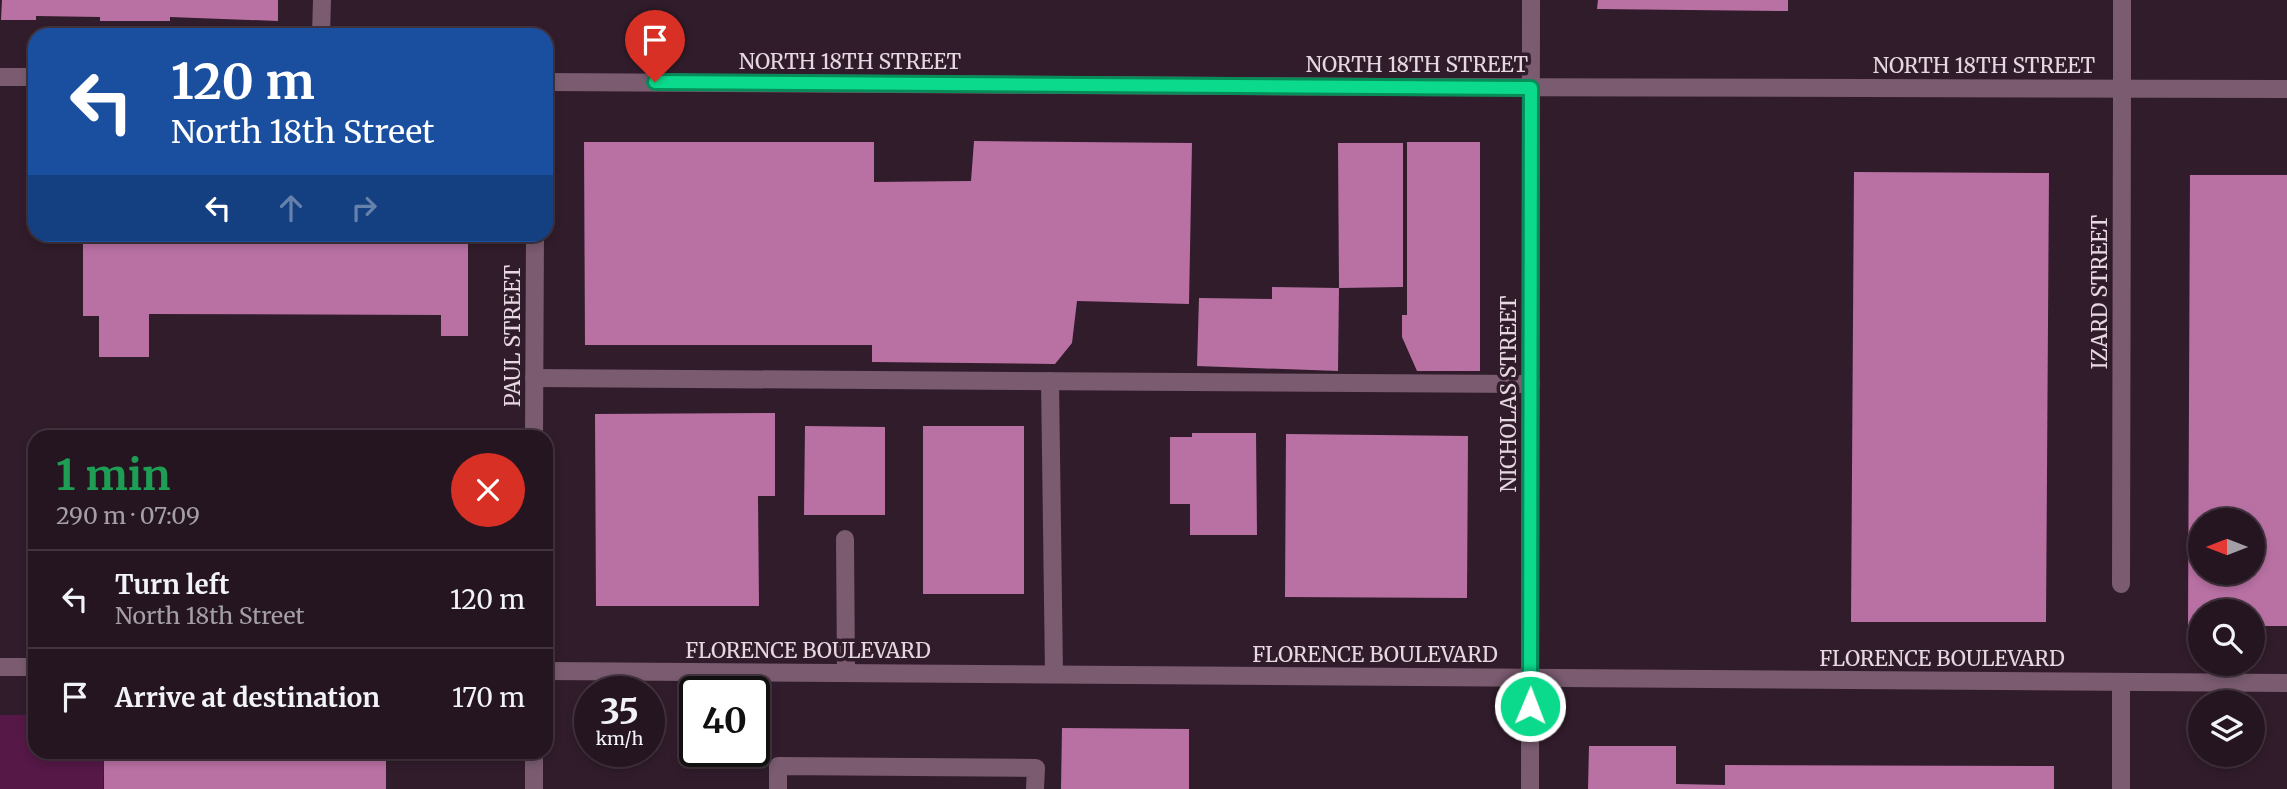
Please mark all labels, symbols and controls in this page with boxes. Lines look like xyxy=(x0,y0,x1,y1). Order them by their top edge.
pin xyxy=(625,10,685,82)
icon: arrive xyxy=(636,21,674,59)
street label: NORTH 18TH STREET xyxy=(739,48,962,75)
text: 120 m xyxy=(171,51,315,112)
street label: NORTH 18TH STREET xyxy=(1306,51,1529,78)
street label: NORTH 18TH STREET xyxy=(1873,52,2096,79)
icon: left xyxy=(56,56,147,147)
text: North 18th Street xyxy=(171,112,435,152)
icon: left xyxy=(199,189,237,227)
icon: ahead xyxy=(272,189,310,227)
icon: right xyxy=(345,189,383,227)
street label: IZARD STREET xyxy=(2086,214,2113,369)
street label: PAUL STREET xyxy=(499,265,526,407)
street label: NICHOLAS STREET xyxy=(1495,295,1522,492)
text: 1 min xyxy=(56,449,170,501)
button: close xyxy=(451,453,525,527)
text: 290 m · 07:09 xyxy=(56,501,200,530)
north arrow xyxy=(2188,508,2264,584)
map controls xyxy=(2188,508,2265,767)
text: Turn left xyxy=(115,568,229,601)
icon: left xyxy=(56,580,94,618)
text: 120 m xyxy=(450,583,525,616)
button: search xyxy=(2188,599,2265,676)
text: North 18th Street xyxy=(115,601,304,630)
street label: FLORENCE BOULEVARD xyxy=(685,637,931,664)
street label: FLORENCE BOULEVARD xyxy=(1252,641,1498,668)
street label: FLORENCE BOULEVARD xyxy=(1819,645,2065,672)
position arrow xyxy=(1493,669,1567,743)
speed limit sign: 40 xyxy=(679,676,770,767)
icon: arrive xyxy=(56,678,94,716)
text: Arrive at destination xyxy=(115,681,380,714)
text: 170 m xyxy=(452,681,525,714)
text: 35 xyxy=(600,690,639,734)
button: layers xyxy=(2188,690,2265,767)
text: km/h xyxy=(596,727,643,750)

